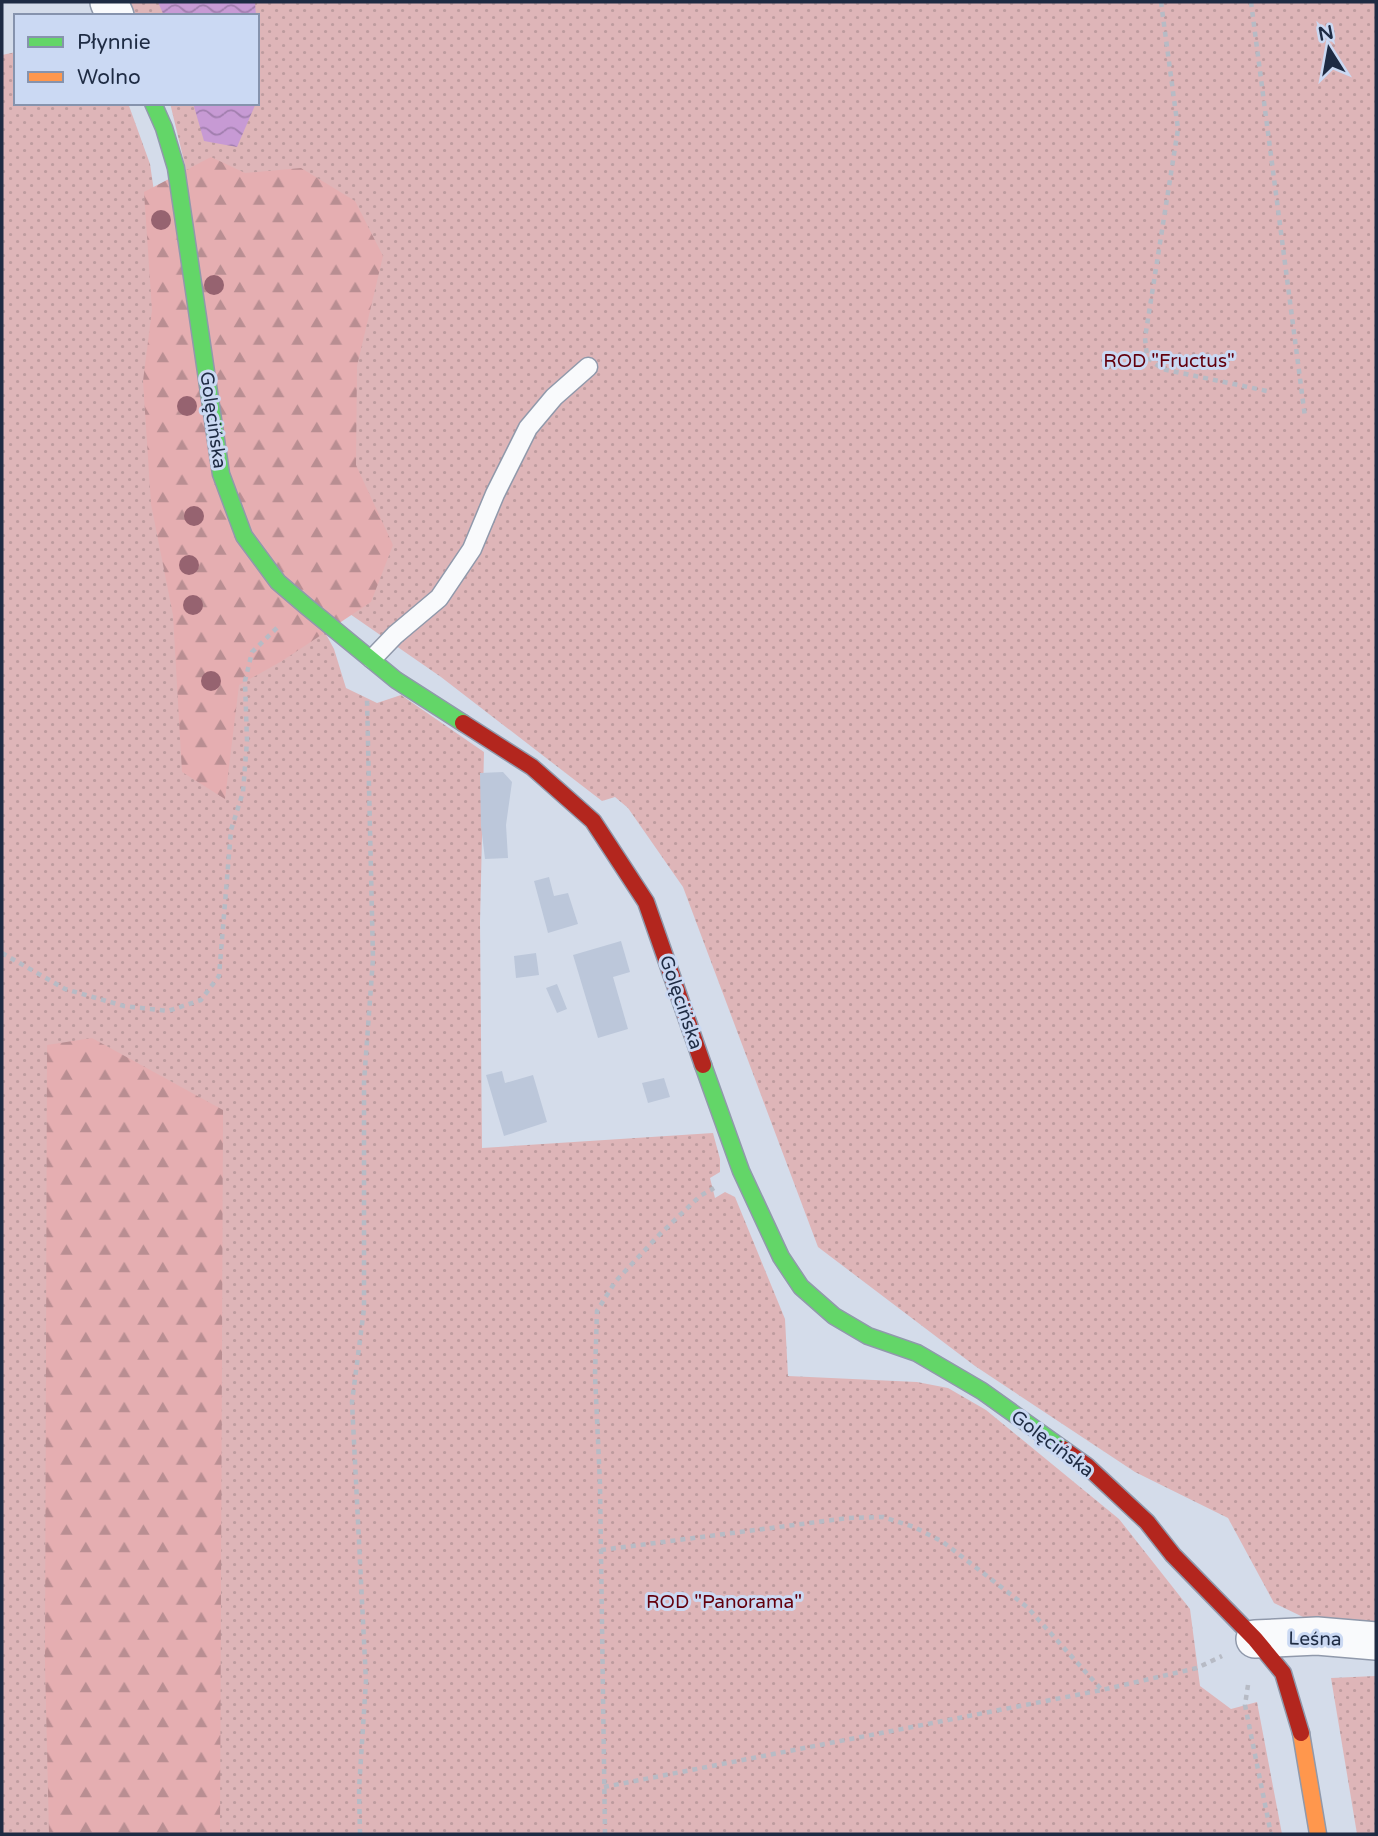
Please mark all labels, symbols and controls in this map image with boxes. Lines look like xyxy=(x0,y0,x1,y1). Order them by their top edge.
legend xyxy=(14,14,259,105)
north arrow xyxy=(1294,14,1364,84)
text: N xyxy=(1316,21,1336,46)
text: Płynnie xyxy=(77,30,151,55)
text: Wolno xyxy=(77,65,141,90)
park label: ROD "Fructus" xyxy=(1103,350,1235,372)
street label: Golęcińska xyxy=(195,370,231,470)
street label: Golęcińska xyxy=(655,953,707,1052)
street label: Golęcińska xyxy=(1007,1406,1098,1482)
park label: ROD "Panorama" xyxy=(646,1591,802,1613)
street label: Leśna xyxy=(1288,1628,1342,1650)

